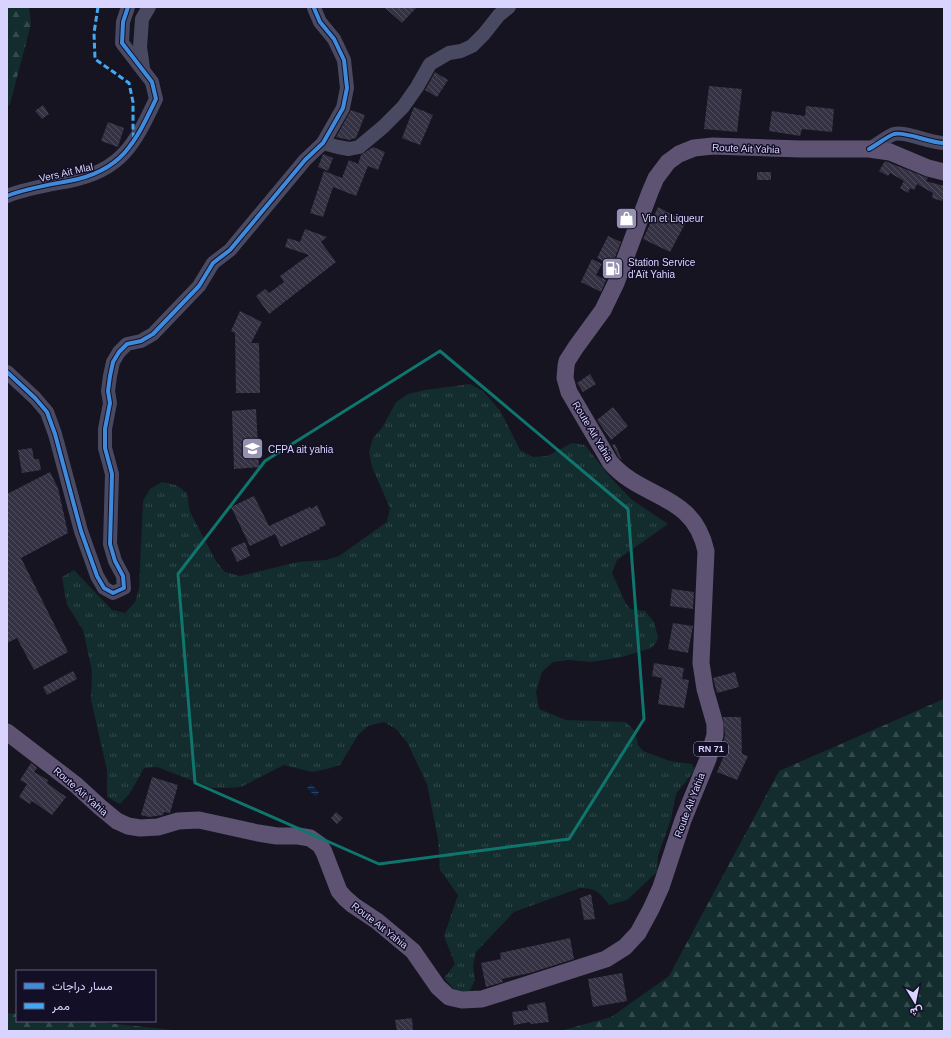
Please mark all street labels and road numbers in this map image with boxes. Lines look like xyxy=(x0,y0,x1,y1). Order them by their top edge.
street label: Route Ait Yahia xyxy=(712,142,781,155)
street label: Vers Ait Mlal xyxy=(38,161,94,184)
street label: Route Ait Yahia xyxy=(570,399,615,464)
road number: RN 71 xyxy=(694,742,728,756)
street label: Route Ait Yahia xyxy=(51,765,110,818)
street label: Route Ait Yahia xyxy=(672,771,707,839)
street label: Route Ait Yahia xyxy=(350,900,410,951)

